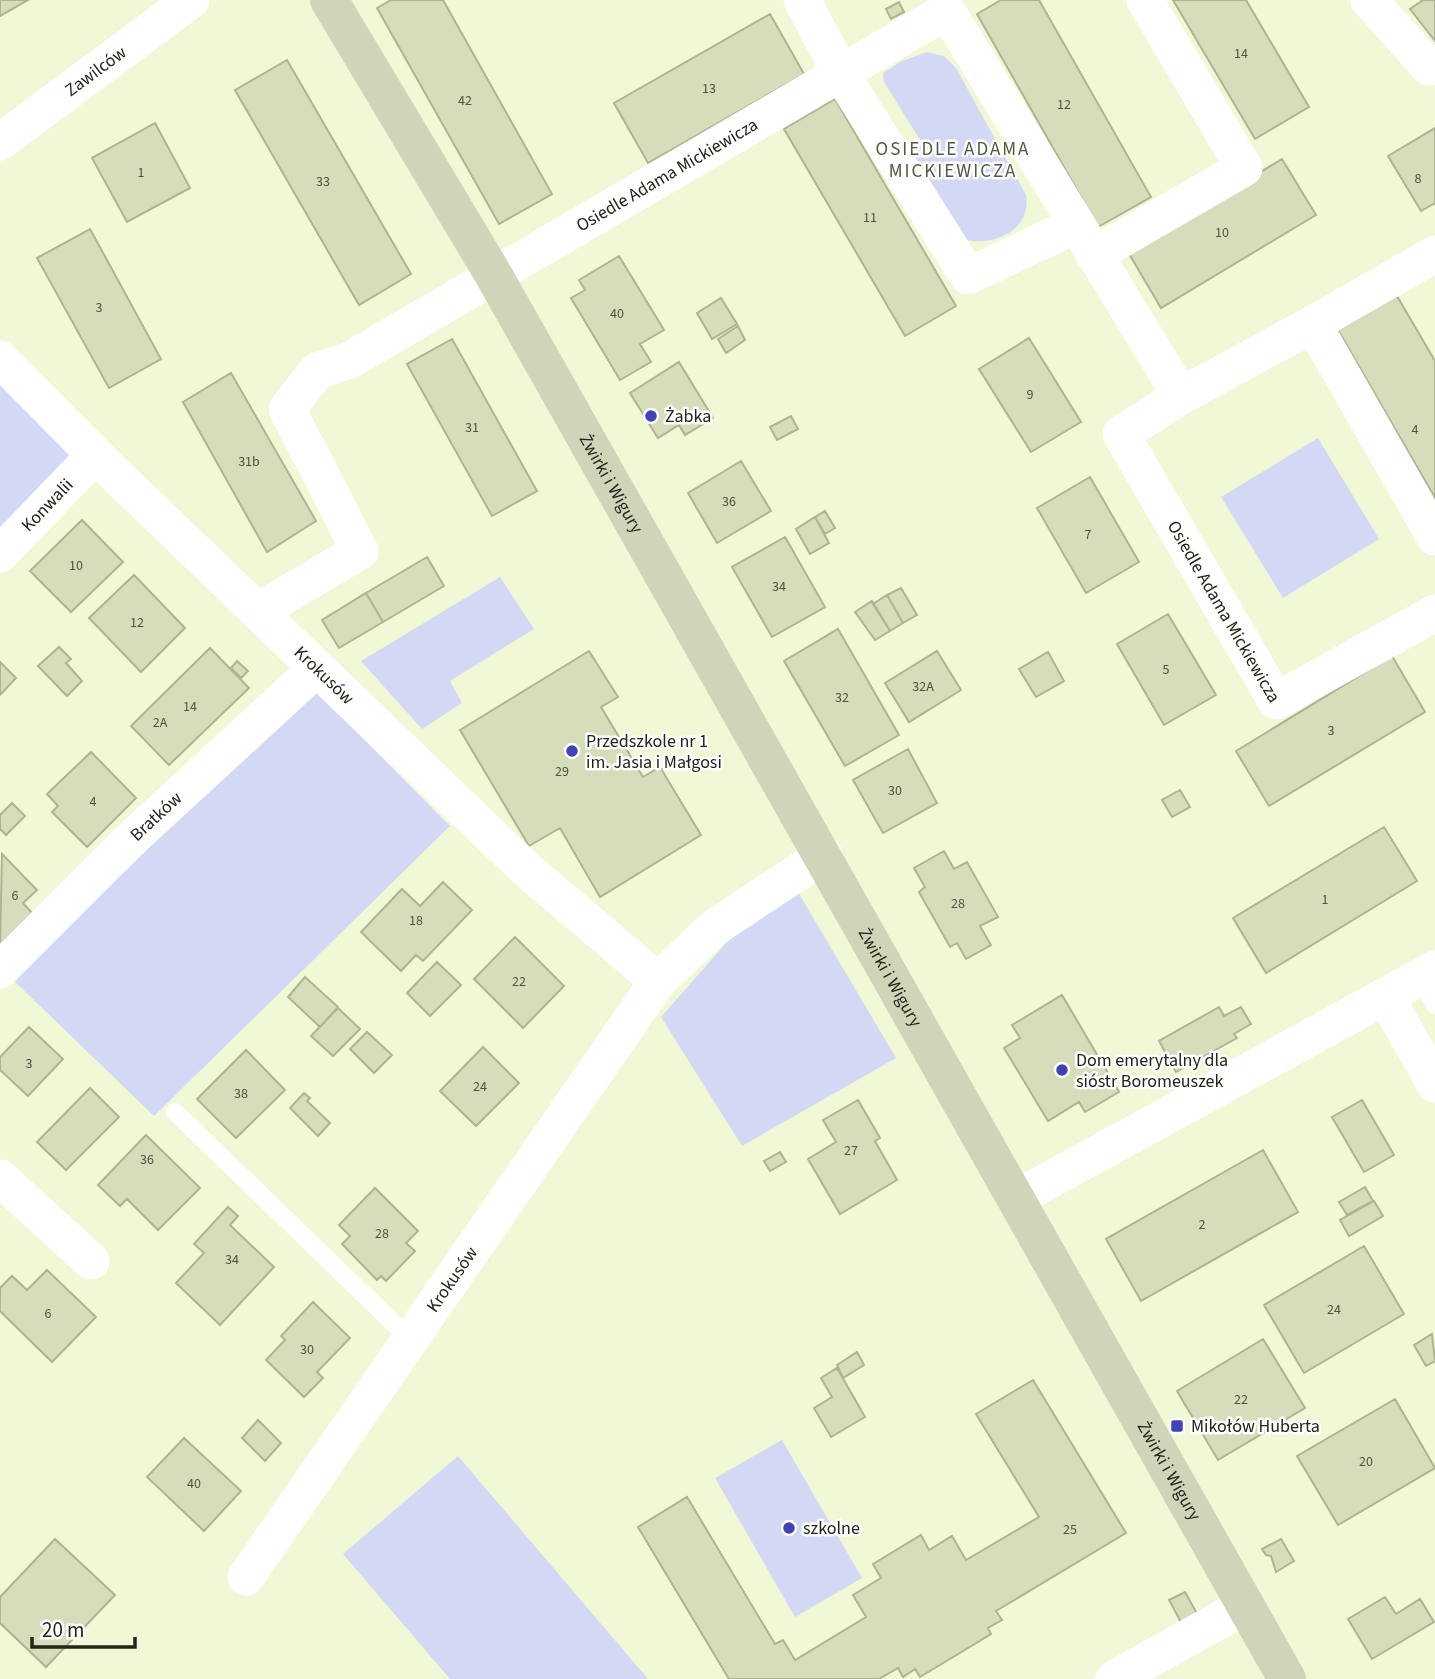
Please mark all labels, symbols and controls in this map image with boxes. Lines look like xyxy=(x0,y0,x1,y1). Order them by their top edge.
street label: Zawilców xyxy=(60,40,131,102)
house number: 14 xyxy=(1234,44,1248,64)
house number: 13 xyxy=(702,79,716,99)
house number: 42 xyxy=(458,91,472,111)
house number: 12 xyxy=(1057,95,1071,115)
street label: Osiedle Adama Mickiewicza xyxy=(571,112,762,238)
district label: OSIEDLE ADAMA MICKIEWICZA xyxy=(876,136,1030,185)
house number: 1 xyxy=(138,163,145,183)
house number: 8 xyxy=(1415,169,1422,189)
house number: 33 xyxy=(316,172,330,192)
house number: 11 xyxy=(863,208,877,228)
house number: 10 xyxy=(1215,223,1229,243)
house number: 3 xyxy=(96,298,103,318)
house number: 40 xyxy=(610,304,624,324)
house number: 9 xyxy=(1027,385,1034,405)
place label: Żabka xyxy=(665,404,711,429)
marker: Żabka xyxy=(643,408,659,424)
house number: 31 xyxy=(465,418,479,438)
house number: 4 xyxy=(1412,420,1419,440)
street label: Żwirki i Wigury xyxy=(573,429,650,538)
house number: 31b xyxy=(238,452,260,472)
street label: Konwalii xyxy=(15,473,79,537)
house number: 36 xyxy=(722,492,736,512)
street label: Osiedle Adama Mickiewicza xyxy=(1161,516,1287,707)
house number: 7 xyxy=(1085,525,1092,545)
house number: 10 xyxy=(69,556,83,576)
house number: 34 xyxy=(772,577,786,597)
house number: 12 xyxy=(130,613,144,633)
street label: Krokusów xyxy=(289,640,360,710)
house number: 5 xyxy=(1163,660,1170,680)
house number: 32A xyxy=(912,677,934,697)
house number: 32 xyxy=(835,688,849,708)
house number: 14 xyxy=(183,697,197,717)
house number: 2A xyxy=(153,713,168,733)
house number: 3 xyxy=(1328,721,1335,741)
place label: Przedszkole nr 1 im. Jasia i Małgosi xyxy=(586,729,722,775)
marker: Przedszkole nr 1 im. Jasia i Małgosi xyxy=(564,743,580,759)
house number: 29 xyxy=(555,762,569,782)
house number: 30 xyxy=(888,781,902,801)
street label: Bratków xyxy=(124,786,187,847)
house number: 4 xyxy=(90,792,97,812)
house number: 6 xyxy=(12,886,19,906)
house number: 1 xyxy=(1322,890,1329,910)
house number: 28 xyxy=(951,894,965,914)
house number: 18 xyxy=(409,911,423,931)
street label: Żwirki i Wigury xyxy=(852,923,929,1032)
house number: 22 xyxy=(512,972,526,992)
place label: Dom emerytalny dla sióstr Boromeuszek xyxy=(1076,1048,1228,1094)
house number: 3 xyxy=(26,1054,33,1074)
marker: Dom emerytalny dla sióstr Boromeuszek xyxy=(1054,1062,1070,1078)
house number: 24 xyxy=(473,1077,487,1097)
house number: 38 xyxy=(234,1084,248,1104)
house number: 27 xyxy=(844,1141,858,1161)
house number: 36 xyxy=(140,1150,154,1170)
house number: 2 xyxy=(1199,1215,1206,1235)
house number: 28 xyxy=(375,1224,389,1244)
street label: Krokusów xyxy=(420,1241,483,1317)
house number: 34 xyxy=(225,1250,239,1270)
house number: 24 xyxy=(1327,1300,1341,1320)
house number: 6 xyxy=(45,1304,52,1324)
house number: 30 xyxy=(300,1340,314,1360)
house number: 22 xyxy=(1234,1390,1248,1410)
place label: Mikołów Huberta xyxy=(1191,1414,1320,1439)
street label: Żwirki i Wigury xyxy=(1131,1416,1208,1526)
marker: Mikołów Huberta xyxy=(1169,1418,1185,1434)
house number: 20 xyxy=(1359,1452,1373,1472)
house number: 40 xyxy=(187,1474,201,1494)
place label: szkolne xyxy=(803,1516,860,1541)
marker: szkolne xyxy=(781,1520,797,1536)
house number: 25 xyxy=(1063,1520,1077,1540)
scale bar xyxy=(32,1606,135,1650)
text: 20 m xyxy=(42,1615,84,1645)

